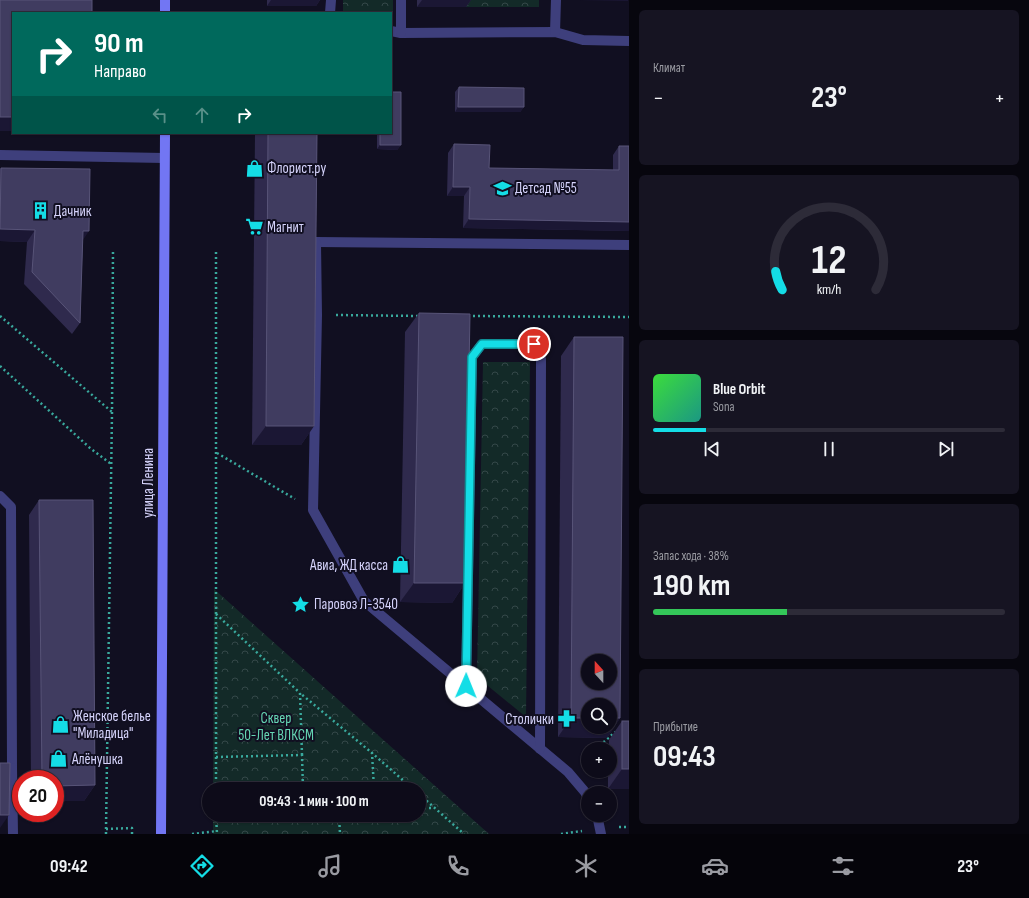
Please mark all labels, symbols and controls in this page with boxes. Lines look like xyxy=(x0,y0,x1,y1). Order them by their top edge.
text: 90 m xyxy=(94,27,144,60)
icon: right xyxy=(28,28,80,80)
text: Климат xyxy=(653,60,685,76)
text: Направо xyxy=(94,61,146,82)
text: 23° xyxy=(811,80,847,116)
text: − xyxy=(653,85,664,112)
text: + xyxy=(994,85,1005,112)
icon: left xyxy=(149,104,171,126)
icon: ahead xyxy=(191,104,213,126)
icon: right xyxy=(233,104,255,126)
shop icon: Флорист.ру xyxy=(244,158,264,178)
place label: Флорист.ру xyxy=(267,159,326,178)
school or university icon: Детсад №55 xyxy=(492,178,512,198)
place label: Детсад №55 xyxy=(515,179,577,198)
building icon: Дачник xyxy=(31,201,51,221)
place label: Дачник xyxy=(54,202,92,221)
supermarket icon: Магнит xyxy=(244,217,264,237)
place label: Магнит xyxy=(267,218,304,237)
text: 12 xyxy=(812,236,847,285)
text: km/h xyxy=(817,281,841,298)
pin xyxy=(517,327,551,361)
icon: arrive xyxy=(523,333,545,355)
text: Blue Orbit xyxy=(713,380,765,399)
text: Sona xyxy=(713,399,735,415)
icon: previous xyxy=(701,438,723,460)
icon: pause xyxy=(818,438,840,460)
icon: next xyxy=(935,438,957,460)
street label: улица Ленина xyxy=(139,448,158,518)
text: Запас хода · 38% xyxy=(653,548,729,564)
shop icon: Авиа, ЖД касса xyxy=(391,555,411,575)
place label: Авиа, ЖД касса xyxy=(309,556,388,575)
text: 190 km xyxy=(653,568,731,604)
place icon: Паровоз Л-3540 xyxy=(291,594,311,614)
place label: Паровоз Л-3540 xyxy=(314,595,398,614)
north arrow xyxy=(581,654,617,690)
map controls xyxy=(581,654,617,822)
position arrow xyxy=(445,665,487,707)
button: search xyxy=(581,698,617,734)
place label: Женское белье "Миладица" xyxy=(73,707,151,743)
park label: Сквер 50-Лет ВЛКСМ xyxy=(238,709,314,745)
pharmacy icon: Столички xyxy=(557,709,577,729)
place label: Столички xyxy=(505,710,554,729)
shop icon: Женское белье "Миладица" xyxy=(50,715,70,735)
text: Прибытие xyxy=(653,719,698,735)
text: 09:43 xyxy=(653,739,716,775)
button: + xyxy=(581,742,617,778)
shop icon: Алёнушка xyxy=(49,749,69,769)
place label: Алёнушка xyxy=(71,750,123,769)
speed limit sign: 20 xyxy=(12,770,64,822)
button: − xyxy=(581,786,617,822)
text: 09:43 · 1 мин · 100 m xyxy=(259,792,369,811)
icon: directions xyxy=(188,852,216,880)
icon: music xyxy=(316,852,344,880)
icon: phone xyxy=(444,852,472,880)
icon: climate xyxy=(572,852,600,880)
icon: car xyxy=(701,852,729,880)
icon: filters xyxy=(829,852,857,880)
text: 09:42 xyxy=(50,856,88,877)
text: 23° xyxy=(957,856,979,877)

